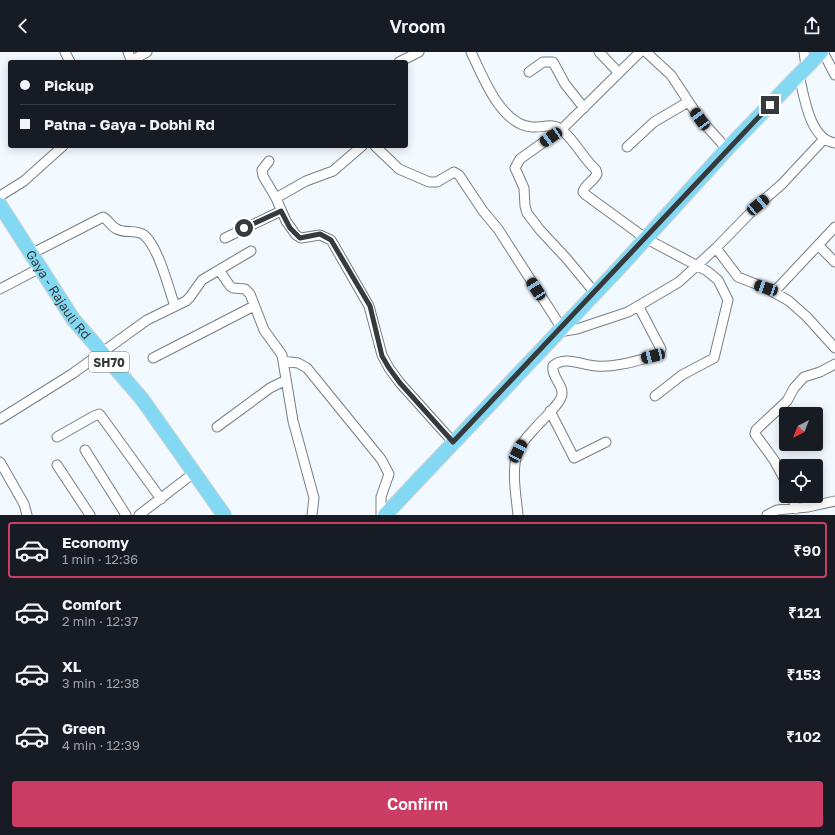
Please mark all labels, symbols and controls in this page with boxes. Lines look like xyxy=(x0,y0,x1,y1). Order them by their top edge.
icon: back xyxy=(12,15,34,37)
text: Vroom xyxy=(389,15,446,37)
icon: share xyxy=(801,15,823,37)
text: Pickup xyxy=(44,76,94,94)
route end xyxy=(761,96,779,114)
car xyxy=(688,106,712,132)
text: Patna - Gaya - Dobhi Rd xyxy=(44,115,215,133)
car xyxy=(538,125,564,149)
car xyxy=(745,193,771,217)
route start xyxy=(235,219,253,237)
street label: Gaya - Rajauli Rd xyxy=(23,247,95,342)
car xyxy=(524,276,548,302)
car xyxy=(753,279,779,297)
car xyxy=(640,347,666,365)
road number: SH70 xyxy=(89,352,129,372)
north arrow xyxy=(779,407,823,451)
map controls xyxy=(779,407,823,503)
car xyxy=(507,438,529,464)
button: locate xyxy=(779,459,823,503)
icon: car xyxy=(14,532,50,568)
text: Economy xyxy=(62,533,129,551)
text: ₹90 xyxy=(793,541,821,559)
text: 1 min · 12:36 xyxy=(62,551,138,567)
icon: car xyxy=(14,594,50,630)
text: Comfort xyxy=(62,595,121,613)
text: ₹121 xyxy=(788,603,821,621)
text: 2 min · 12:37 xyxy=(62,613,138,629)
icon: car xyxy=(14,656,50,692)
text: XL xyxy=(62,657,81,675)
text: ₹153 xyxy=(787,665,821,683)
text: 3 min · 12:38 xyxy=(62,675,140,691)
icon: car xyxy=(14,718,50,754)
text: Green xyxy=(62,719,105,737)
text: ₹102 xyxy=(786,727,821,745)
text: 4 min · 12:39 xyxy=(62,737,140,753)
button: Confirm xyxy=(12,781,823,827)

